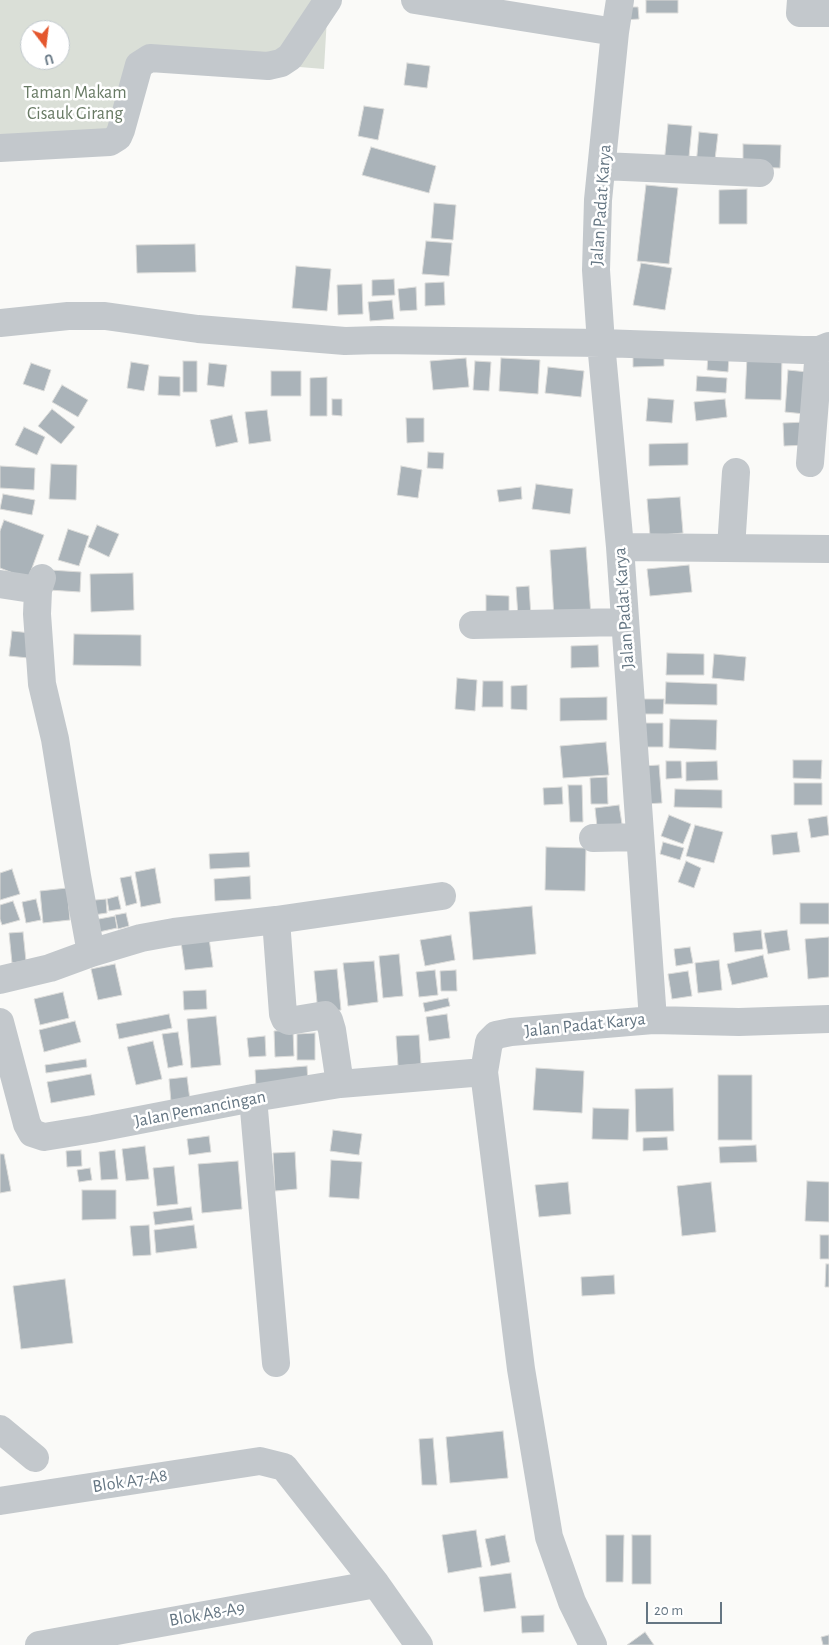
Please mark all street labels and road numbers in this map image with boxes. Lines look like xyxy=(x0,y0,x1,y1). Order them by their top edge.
street label: Jalan Padat Karya xyxy=(586,144,616,266)
street label: Jalan Padat Karya xyxy=(609,547,639,669)
street label: Jalan Padat Karya xyxy=(523,1008,647,1042)
street label: Jalan Pemancingan xyxy=(132,1086,268,1132)
street label: Blok A7-A8 xyxy=(91,1464,169,1498)
street label: Blok A8-A9 xyxy=(167,1597,247,1631)

